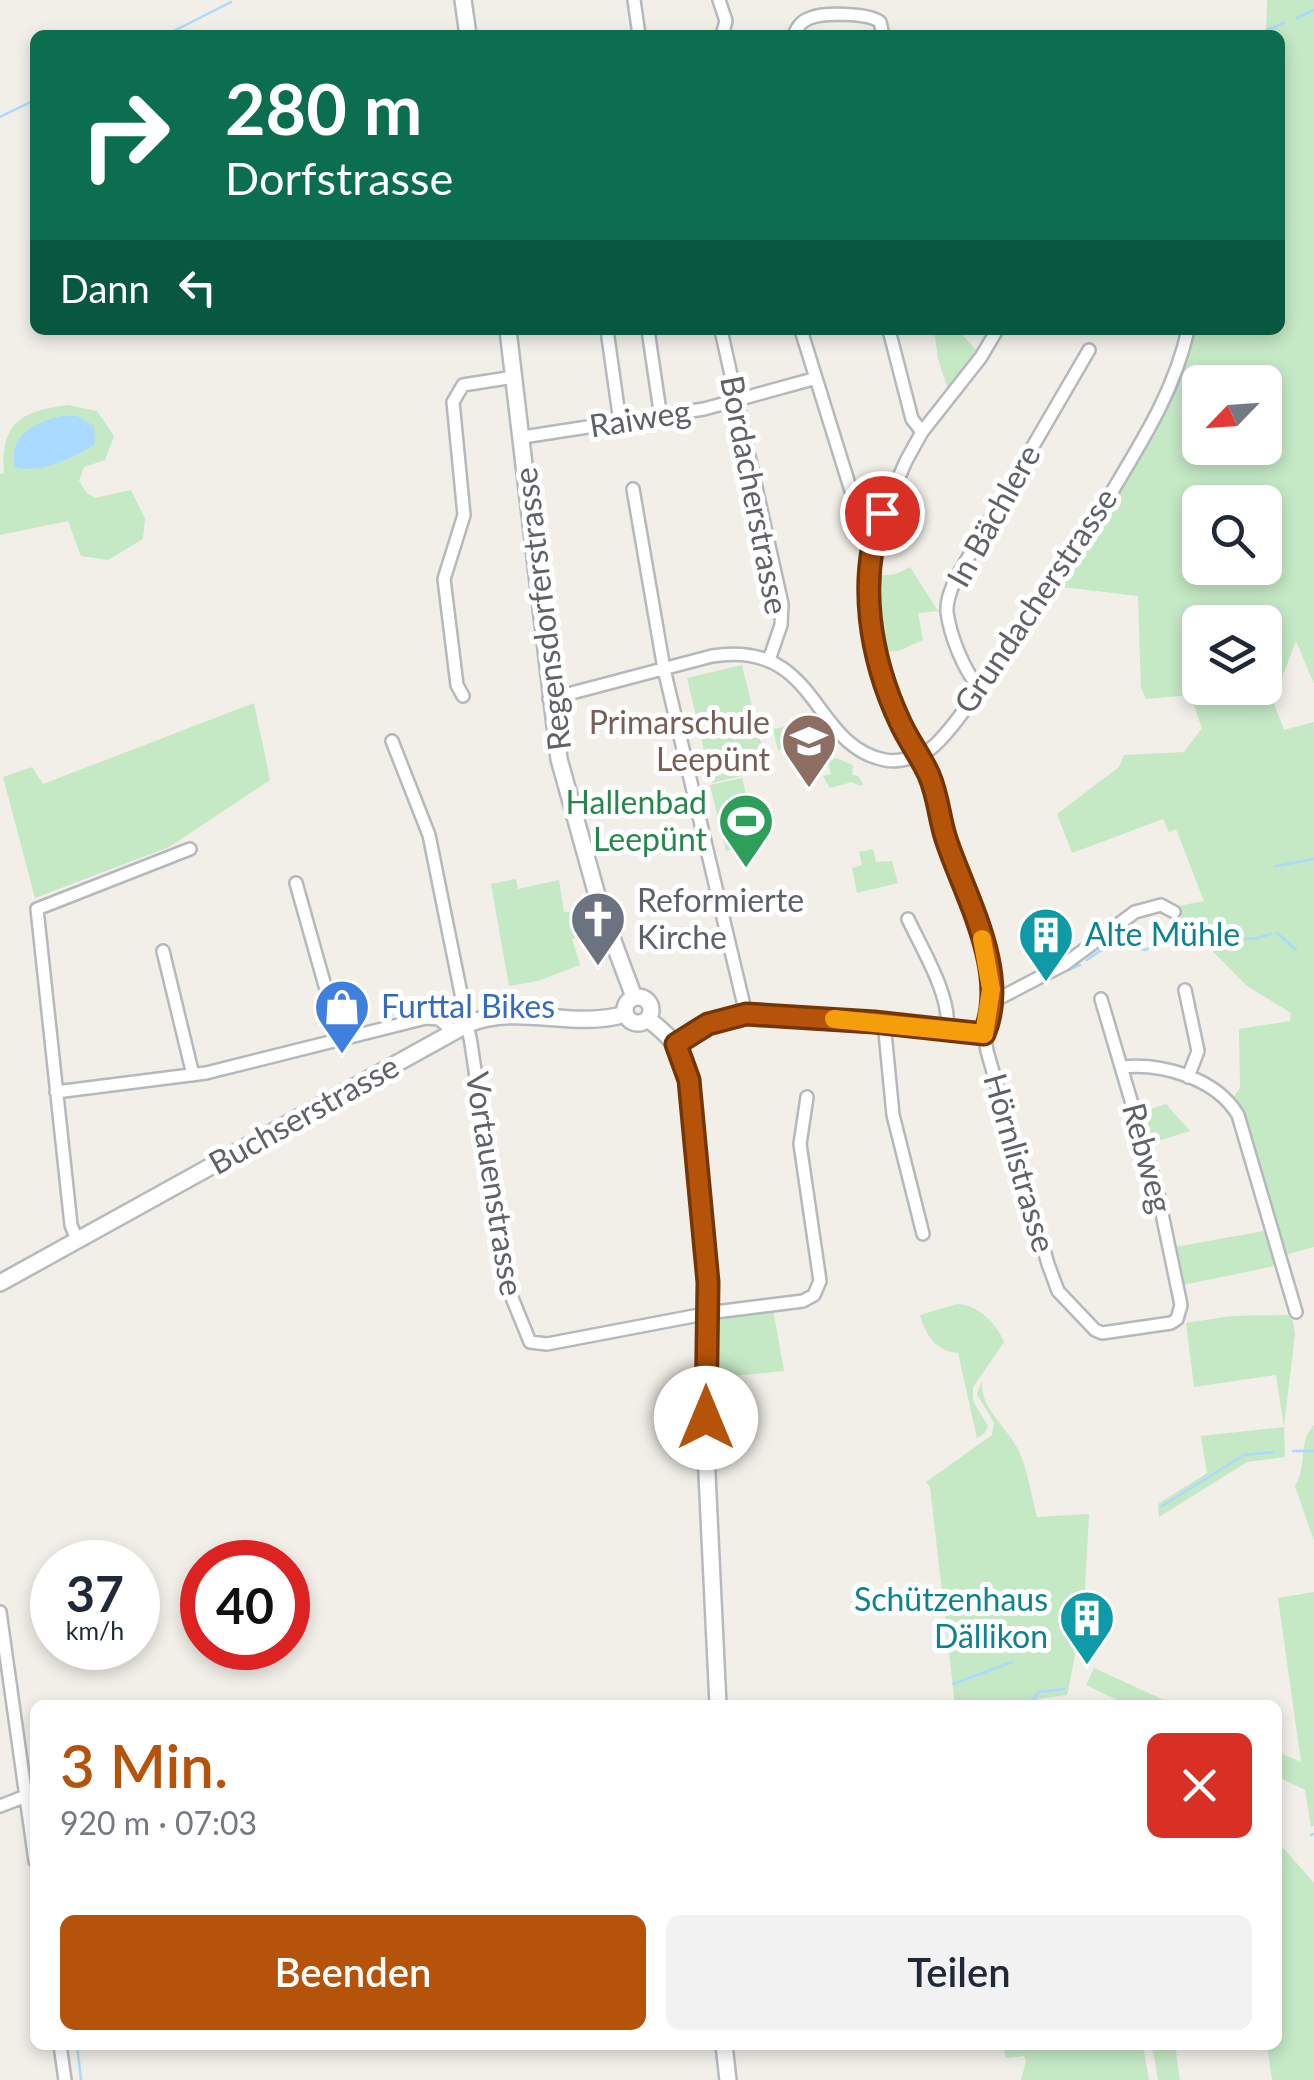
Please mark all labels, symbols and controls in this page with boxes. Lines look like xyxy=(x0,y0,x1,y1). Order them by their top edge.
text: 280 m xyxy=(225,66,422,150)
icon: right xyxy=(60,70,190,200)
text: Dorfstrasse xyxy=(225,151,453,205)
icon: left xyxy=(170,260,225,315)
text: Dann xyxy=(60,265,150,311)
north arrow xyxy=(1182,365,1282,465)
map controls xyxy=(1182,365,1282,705)
street label: Bordacherstrasse xyxy=(713,372,798,617)
street label: Raiweg xyxy=(586,390,693,445)
street label: In Bächlere xyxy=(938,437,1048,593)
street label: Regensdorferstrasse xyxy=(505,465,578,753)
pin xyxy=(840,471,925,556)
street label: Grundacherstrasse xyxy=(945,480,1124,720)
button: search xyxy=(1182,485,1282,585)
icon: arrive xyxy=(855,486,910,541)
button: layers xyxy=(1182,605,1282,705)
place label: Primarschule Leepünt xyxy=(589,702,771,778)
school or university icon: Primarschule Leepünt xyxy=(779,711,839,790)
place label: Hallenbad Leepünt xyxy=(566,782,708,858)
sports icon: Hallenbad Leepünt xyxy=(716,791,776,870)
place label: Reformierte Kirche xyxy=(637,880,804,956)
church icon: Reformierte Kirche xyxy=(568,889,628,968)
building icon: Alte Mühle xyxy=(1016,905,1076,984)
place label: Alte Mühle xyxy=(1085,914,1240,953)
shop icon: Furttal Bikes xyxy=(312,977,372,1056)
place label: Furttal Bikes xyxy=(381,986,555,1025)
street label: Buchserstrasse xyxy=(202,1046,405,1182)
street label: Vortauenstrasse xyxy=(459,1069,532,1299)
street label: Hörnlistrasse xyxy=(976,1069,1065,1256)
street label: Rebweg xyxy=(1115,1098,1182,1217)
position arrow xyxy=(654,1366,758,1470)
speed limit sign: 40 xyxy=(180,1540,310,1670)
text: 37 xyxy=(66,1563,124,1623)
place label: Schützenhaus Dällikon xyxy=(854,1579,1048,1655)
building icon: Schützenhaus Dällikon xyxy=(1057,1588,1117,1667)
text: km/h xyxy=(66,1615,124,1645)
text: 3 Min. xyxy=(60,1729,228,1801)
button: close xyxy=(1147,1733,1252,1838)
text: 920 m · 07:03 xyxy=(60,1803,257,1842)
button: Beenden xyxy=(60,1915,646,2030)
button: Teilen xyxy=(666,1915,1252,2030)

